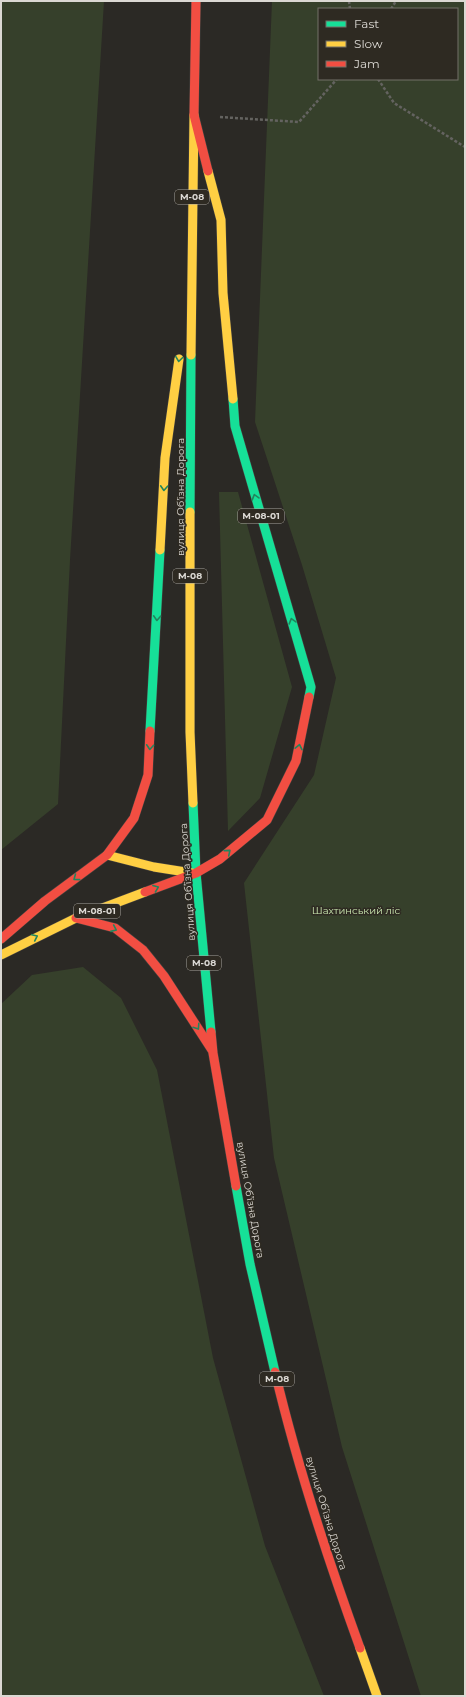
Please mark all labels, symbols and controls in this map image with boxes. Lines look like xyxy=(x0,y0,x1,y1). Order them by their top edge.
legend xyxy=(318,8,458,80)
text: Fast xyxy=(354,16,379,31)
text: Slow xyxy=(354,36,383,51)
text: Jam xyxy=(353,56,380,71)
road number: М-08 xyxy=(175,190,209,204)
one-way arrow xyxy=(175,356,184,362)
street label: вулиця Обʼїзна Дорога xyxy=(174,438,187,556)
one-way arrow xyxy=(159,485,168,491)
one-way arrow xyxy=(251,493,260,500)
road number: М-08-01 xyxy=(238,509,284,523)
road number: М-08 xyxy=(173,569,207,583)
one-way arrow xyxy=(153,615,161,621)
one-way arrow xyxy=(288,618,297,625)
one-way arrow xyxy=(145,744,154,750)
one-way arrow xyxy=(294,744,302,750)
street label: вулиця Обʼїзна Дорога xyxy=(177,823,198,941)
one-way arrow xyxy=(224,850,231,857)
one-way arrow xyxy=(73,873,80,880)
one-way arrow xyxy=(152,885,159,893)
road number: М-08-01 xyxy=(74,904,120,918)
park label: Шахтинський ліс xyxy=(312,904,401,917)
one-way arrow xyxy=(109,924,117,932)
one-way arrow xyxy=(31,934,39,942)
road number: М-08 xyxy=(187,956,221,970)
one-way arrow xyxy=(192,1022,199,1029)
street label: вулиця Обʼїзна Дорога xyxy=(234,1141,267,1259)
road number: М-08 xyxy=(260,1372,294,1386)
street label: вулиця Обʼїзна Дорога xyxy=(303,1455,350,1571)

